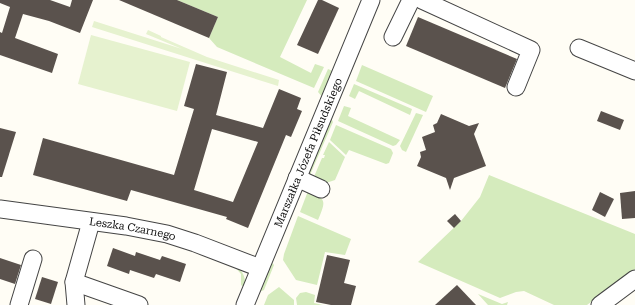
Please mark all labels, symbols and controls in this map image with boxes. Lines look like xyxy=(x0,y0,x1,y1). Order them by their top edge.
street label: Marszałka Józefa Piłsudskiego xyxy=(271,76,345,229)
street label: Leszka Czarnego xyxy=(88,215,178,243)

